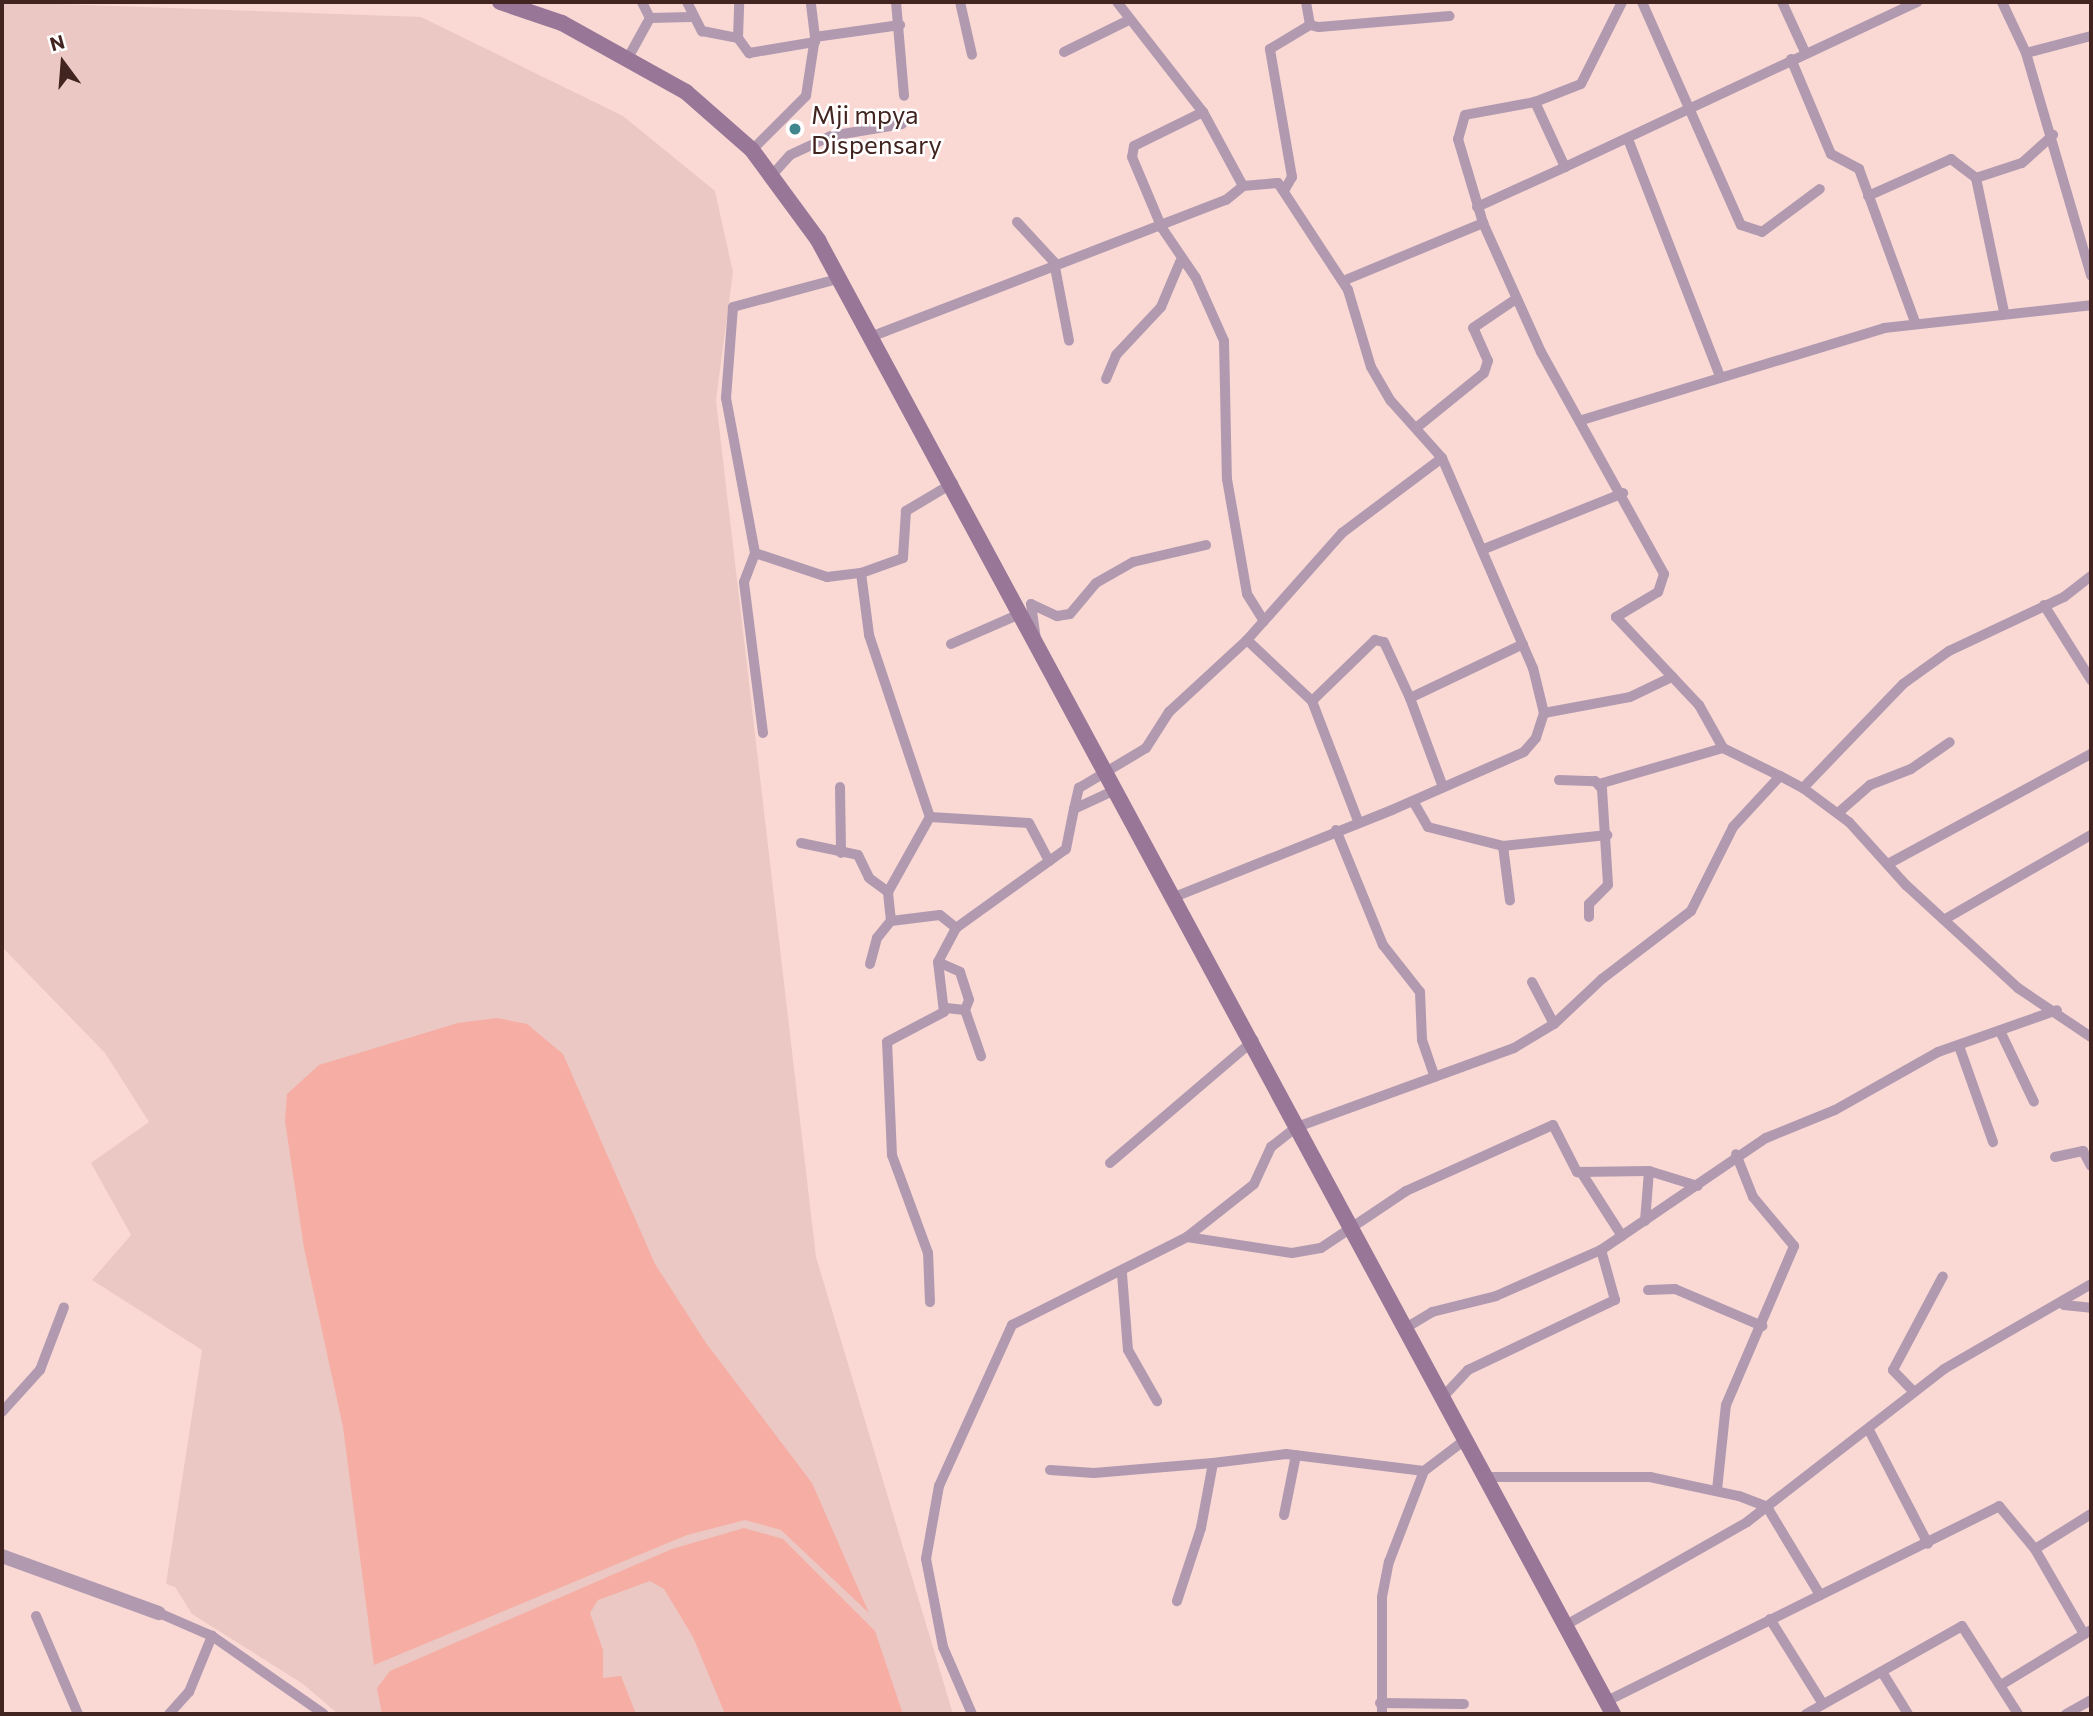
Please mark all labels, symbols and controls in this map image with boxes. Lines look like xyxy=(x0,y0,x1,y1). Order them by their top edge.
north arrow xyxy=(28,28,98,98)
text: N xyxy=(47,29,67,55)
place label: Mji mpya Dispensary xyxy=(811,98,942,160)
marker: Mji mpya Dispensary xyxy=(785,119,805,139)

